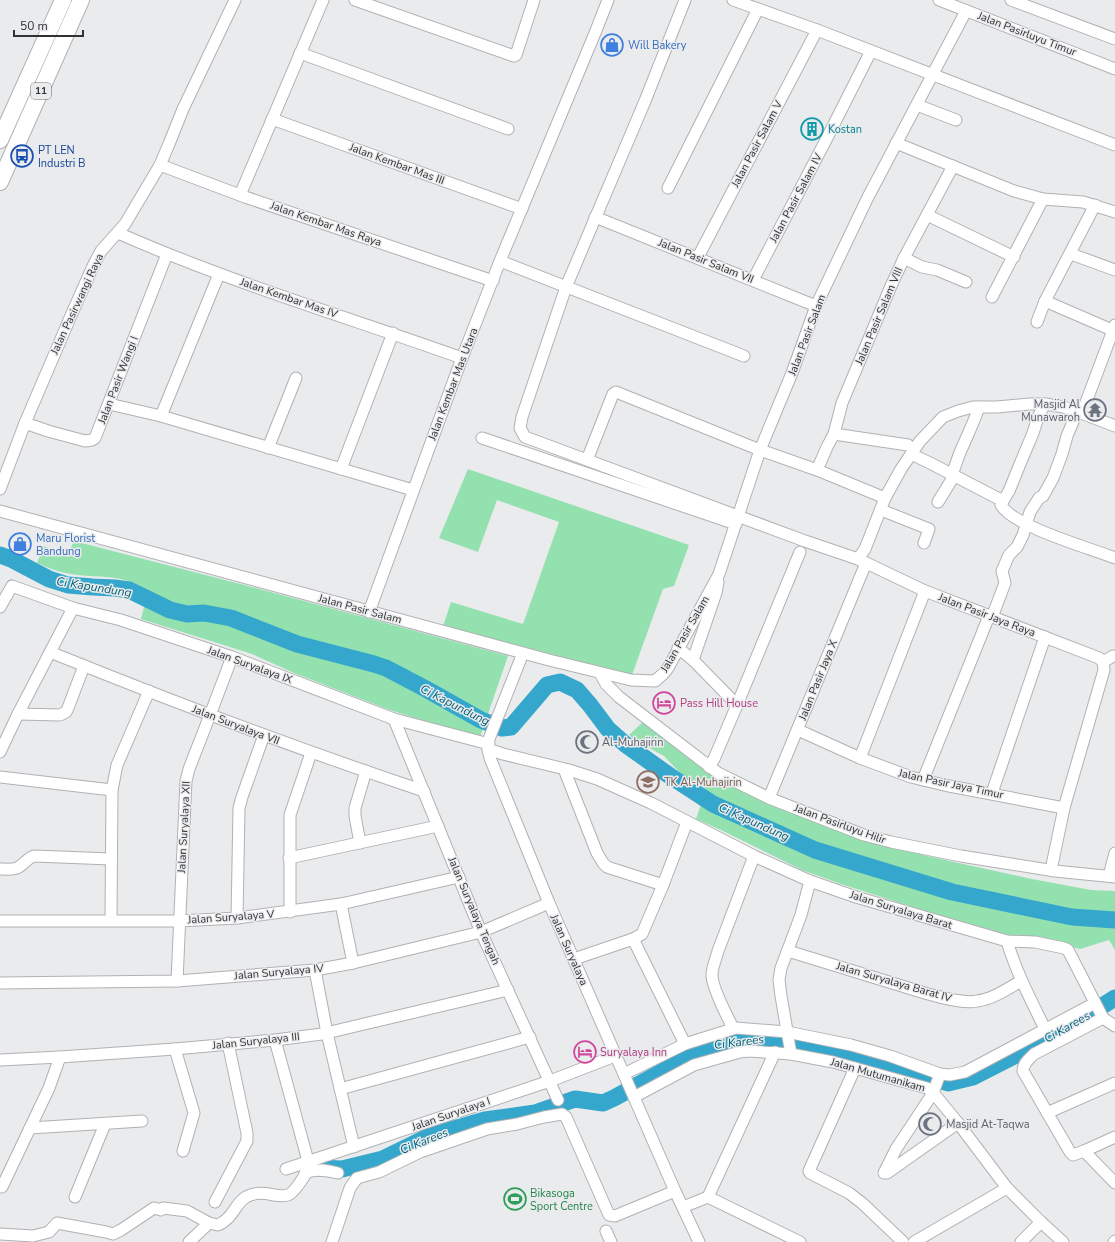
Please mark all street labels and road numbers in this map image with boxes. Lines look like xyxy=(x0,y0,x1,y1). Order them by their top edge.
street label: Jalan Pasirluyu Timur xyxy=(975,8,1079,60)
road number: 11 xyxy=(31,83,51,99)
street label: Jalan Pasir Salam V xyxy=(727,98,786,191)
street label: Jalan Kembar Mas III xyxy=(346,139,447,188)
street label: Jalan Pasir Salam IV xyxy=(766,150,826,246)
street label: Jalan Kembar Mas Raya xyxy=(268,198,384,250)
street label: Jalan Pasir Salam VII xyxy=(655,235,756,287)
street label: Jalan Pasirwangi Raya xyxy=(47,251,107,358)
street label: Jalan Pasir Salam VIII xyxy=(851,265,906,368)
street label: Jalan Kembar Mas IV xyxy=(237,274,340,322)
street label: Jalan Pasir Salam xyxy=(784,292,829,379)
street label: Jalan Kembar Mas Utara xyxy=(424,325,481,443)
street label: Jalan Pasir Wangi I xyxy=(94,334,142,427)
street label: Jalan Pasir Jaya Raya xyxy=(935,589,1038,640)
street label: Jalan Pasir Salam xyxy=(316,590,403,627)
street label: Jalan Pasir Salam xyxy=(657,593,713,676)
street label: Jalan Pasir Jaya X xyxy=(795,637,841,723)
street label: Jalan Suryalaya IX xyxy=(205,642,295,688)
street label: Jalan Suryalaya VII xyxy=(189,701,282,749)
street label: Jalan Pasir Jaya Timur xyxy=(896,765,1005,802)
street label: Jalan Suryalaya XII xyxy=(174,781,194,874)
street label: Jalan Pasirluyu Hilir xyxy=(791,800,888,848)
street label: Jalan Suryalaya Tengah xyxy=(444,854,504,967)
street label: Jalan Suryalaya Barat xyxy=(847,887,954,933)
street label: Jalan Suryalaya V xyxy=(186,906,275,928)
street label: Jalan Suryalaya xyxy=(546,911,591,988)
street label: Jalan Suryalaya Barat IV xyxy=(834,958,954,1006)
street label: Jalan Suryalaya IV xyxy=(233,961,325,983)
street label: Jalan Suryalaya III xyxy=(211,1029,300,1053)
street label: Jalan Mutumanikam xyxy=(828,1054,927,1096)
street label: Jalan Suryalaya I xyxy=(409,1094,492,1135)

